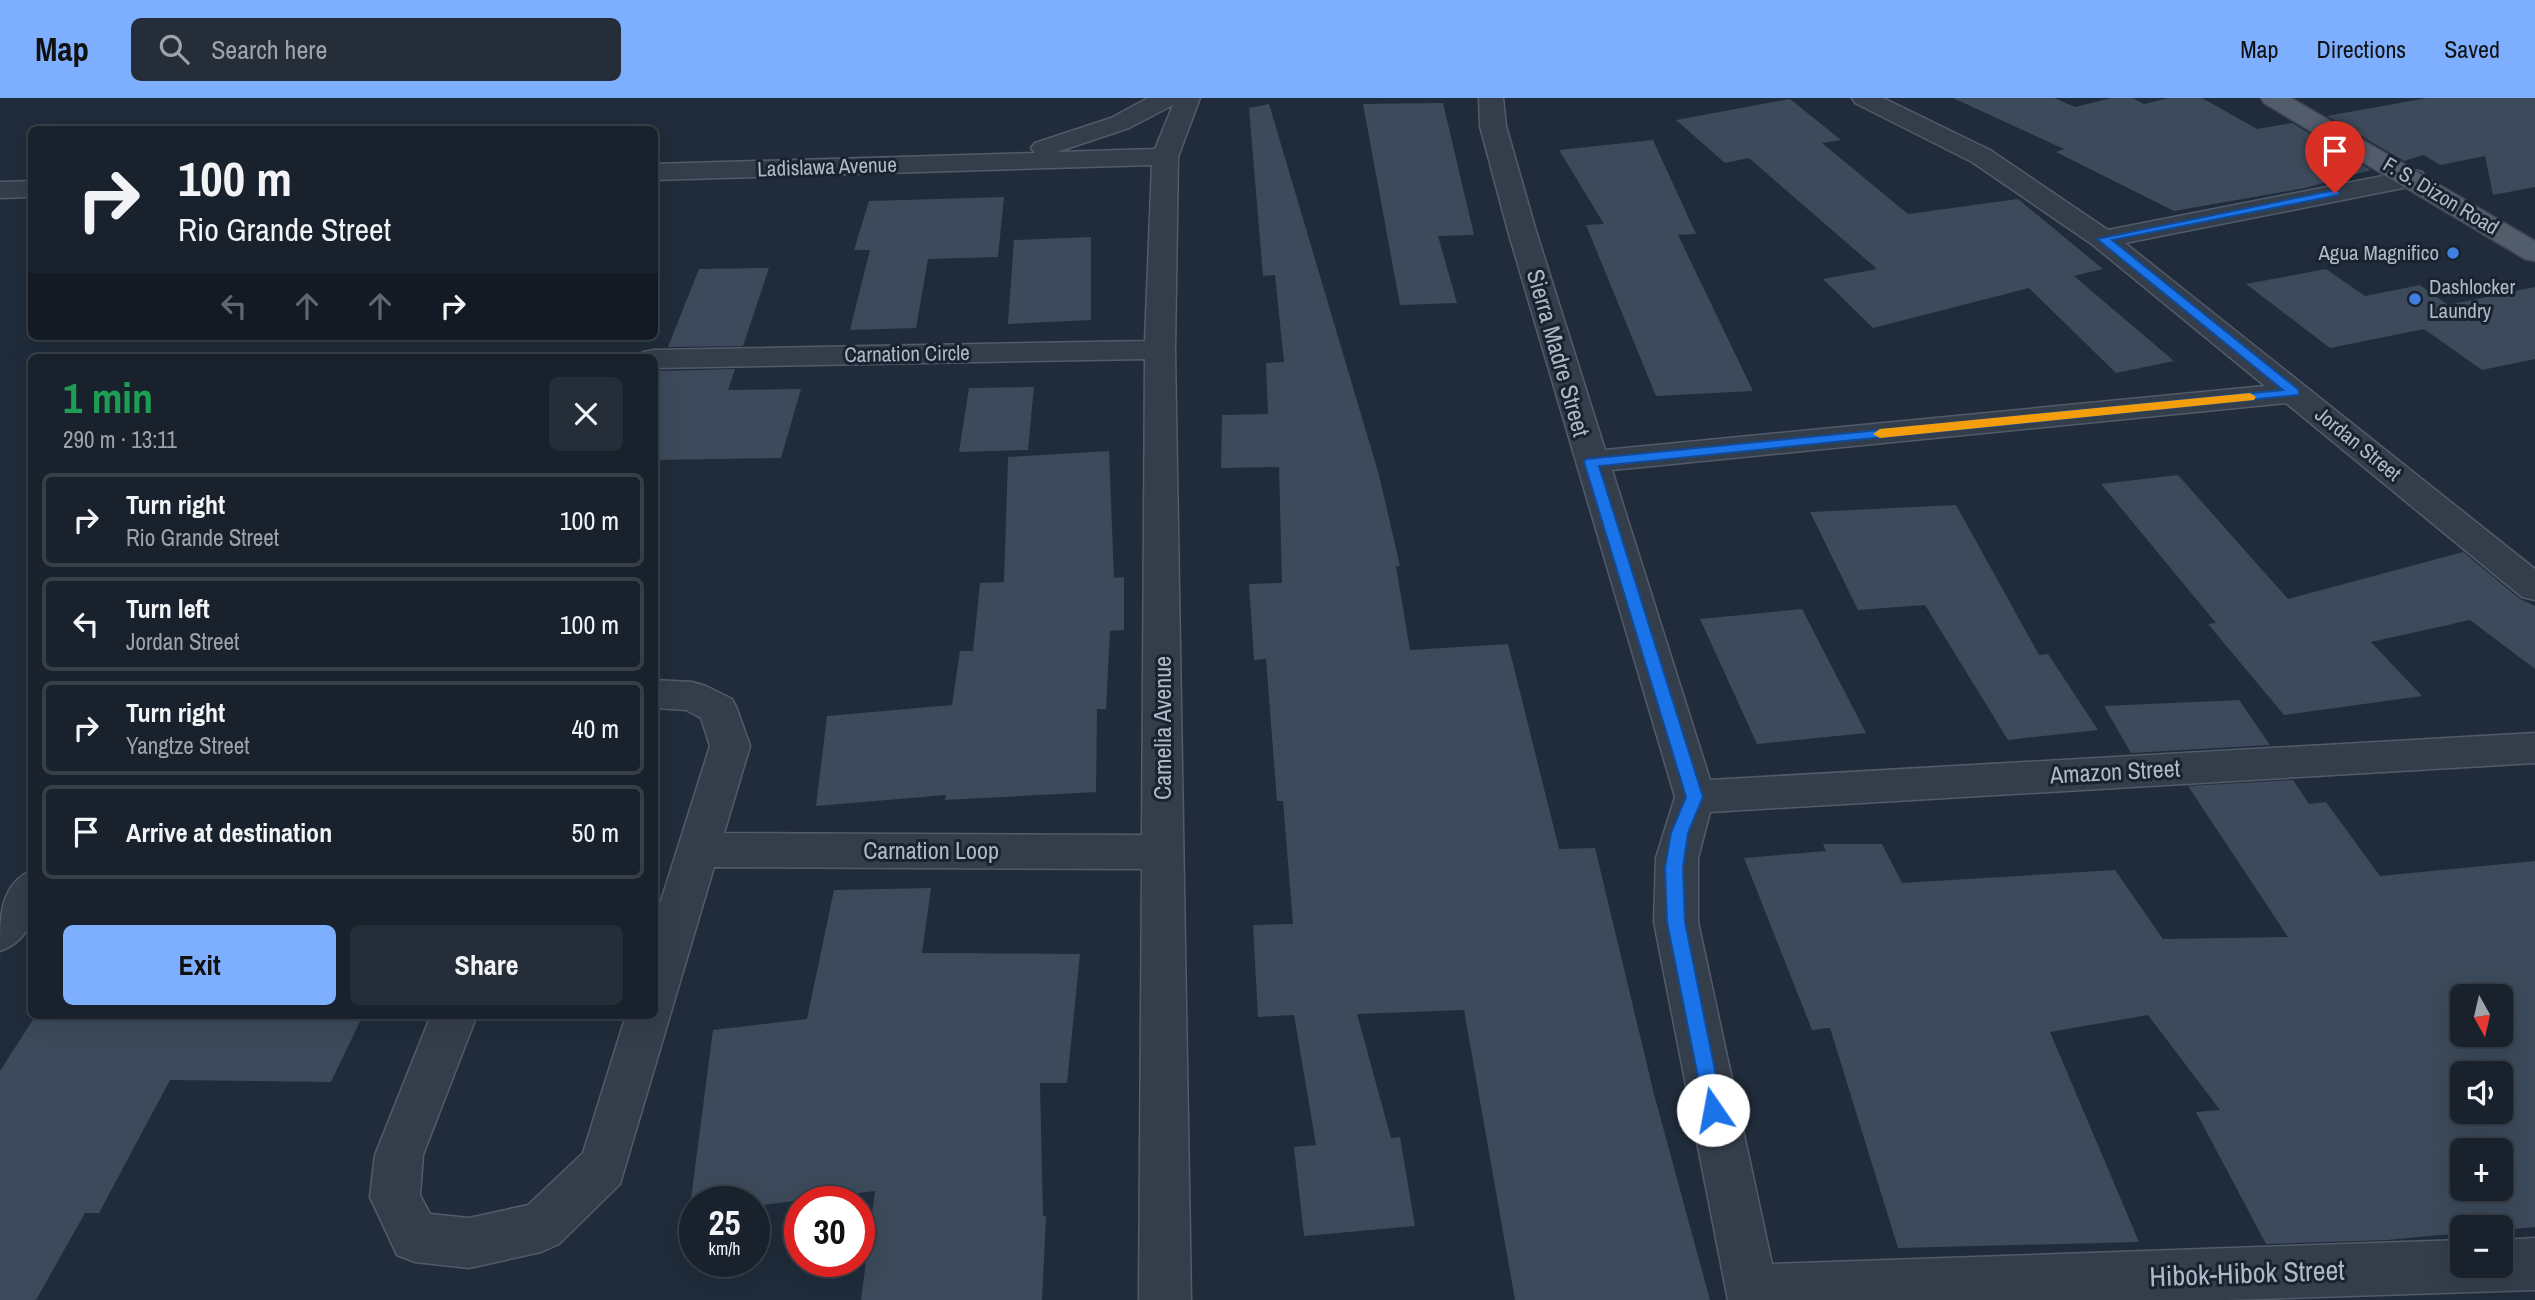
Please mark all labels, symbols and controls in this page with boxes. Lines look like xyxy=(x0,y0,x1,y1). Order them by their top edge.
search box xyxy=(131,18,621,81)
text: Map xyxy=(35,27,89,71)
icon: search xyxy=(155,30,193,68)
text: Search here xyxy=(211,32,327,67)
text: Map xyxy=(2240,33,2278,65)
text: Directions xyxy=(2316,33,2406,65)
text: Saved xyxy=(2444,33,2500,65)
pin xyxy=(2305,121,2365,193)
icon: arrive xyxy=(2316,132,2354,170)
text: 100 m xyxy=(178,145,292,211)
street label: Ladislawa Avenue xyxy=(757,150,897,183)
street label: F. S. Dizon Road xyxy=(2378,150,2505,242)
icon: right xyxy=(63,154,154,245)
text: Rio Grande Street xyxy=(178,208,391,251)
place label: Agua Magnifico xyxy=(2317,238,2439,267)
marker: Agua Magnifico xyxy=(2445,245,2461,261)
street label: Sierra Madre Street xyxy=(1520,265,1598,441)
place label: Dashlocker Laundry xyxy=(2429,272,2515,325)
icon: left xyxy=(215,287,253,325)
icon: ahead xyxy=(288,287,326,325)
icon: ahead xyxy=(361,287,399,325)
icon: right xyxy=(434,287,472,325)
marker: Dashlocker Laundry xyxy=(2407,291,2423,307)
street label: Carnation Circle xyxy=(844,338,970,369)
text: 1 min xyxy=(63,370,153,426)
button: close xyxy=(549,377,623,451)
street label: Jordan Street xyxy=(2309,400,2408,488)
text: 290 m · 13:11 xyxy=(63,424,177,455)
text: Turn right xyxy=(126,487,225,522)
icon: right xyxy=(67,501,105,539)
text: 100 m xyxy=(560,503,619,538)
text: Rio Grande Street xyxy=(126,522,279,553)
text: Turn left xyxy=(126,591,210,626)
icon: left xyxy=(67,605,105,643)
text: 100 m xyxy=(560,607,619,642)
text: Jordan Street xyxy=(126,626,239,657)
street label: Camelia Avenue xyxy=(1146,656,1178,800)
text: Turn right xyxy=(126,695,225,730)
icon: right xyxy=(67,709,105,747)
text: 40 m xyxy=(572,711,619,746)
text: Yangtze Street xyxy=(126,730,249,761)
street label: Amazon Street xyxy=(2048,752,2181,790)
icon: arrive xyxy=(67,813,105,851)
text: Arrive at destination xyxy=(126,815,332,850)
text: 50 m xyxy=(572,815,619,850)
street label: Carnation Loop xyxy=(863,834,999,866)
button: Exit xyxy=(63,925,336,1005)
button: Share xyxy=(350,925,623,1005)
north arrow xyxy=(2450,984,2513,1046)
map controls xyxy=(2450,984,2513,1278)
button: sound xyxy=(2450,1061,2513,1124)
position arrow xyxy=(1676,1073,1750,1147)
button: + xyxy=(2450,1138,2513,1201)
speed limit sign: 30 xyxy=(784,1186,875,1277)
text: 25 xyxy=(709,1199,740,1246)
button: − xyxy=(2450,1215,2513,1278)
text: km/h xyxy=(709,1236,741,1261)
street label: Hibok-Hibok Street xyxy=(2149,1251,2345,1295)

